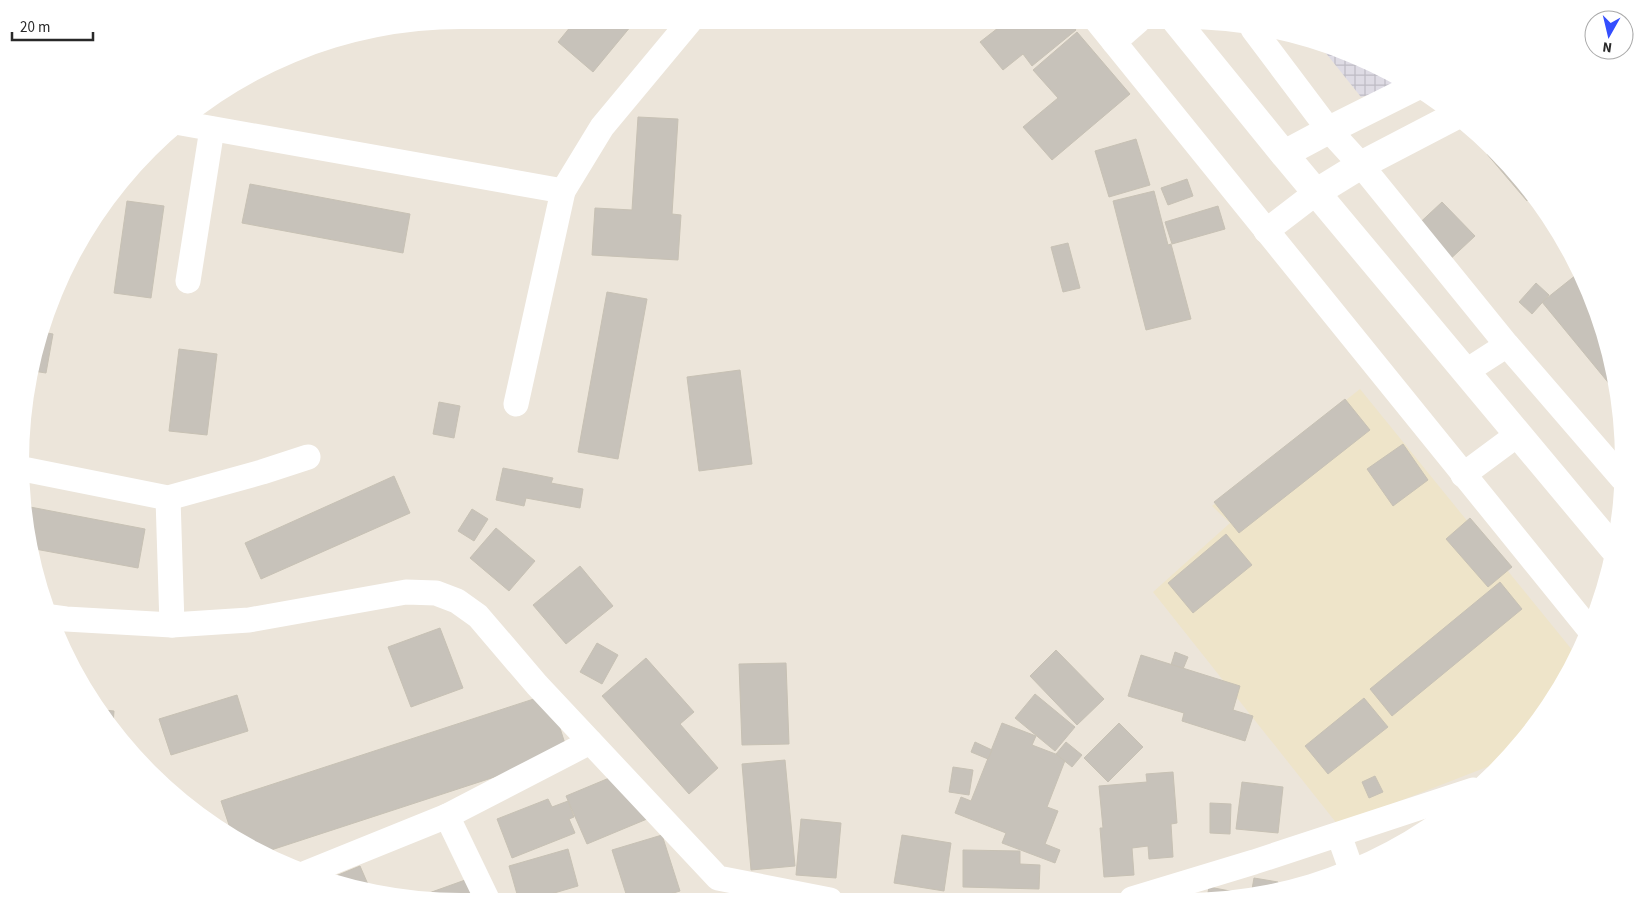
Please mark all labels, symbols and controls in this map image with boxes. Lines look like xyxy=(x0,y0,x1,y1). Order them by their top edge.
scale bar xyxy=(12,10,94,42)
north arrow xyxy=(1584,10,1634,60)
text: 20 m xyxy=(20,17,50,38)
text: N xyxy=(1601,36,1613,57)

